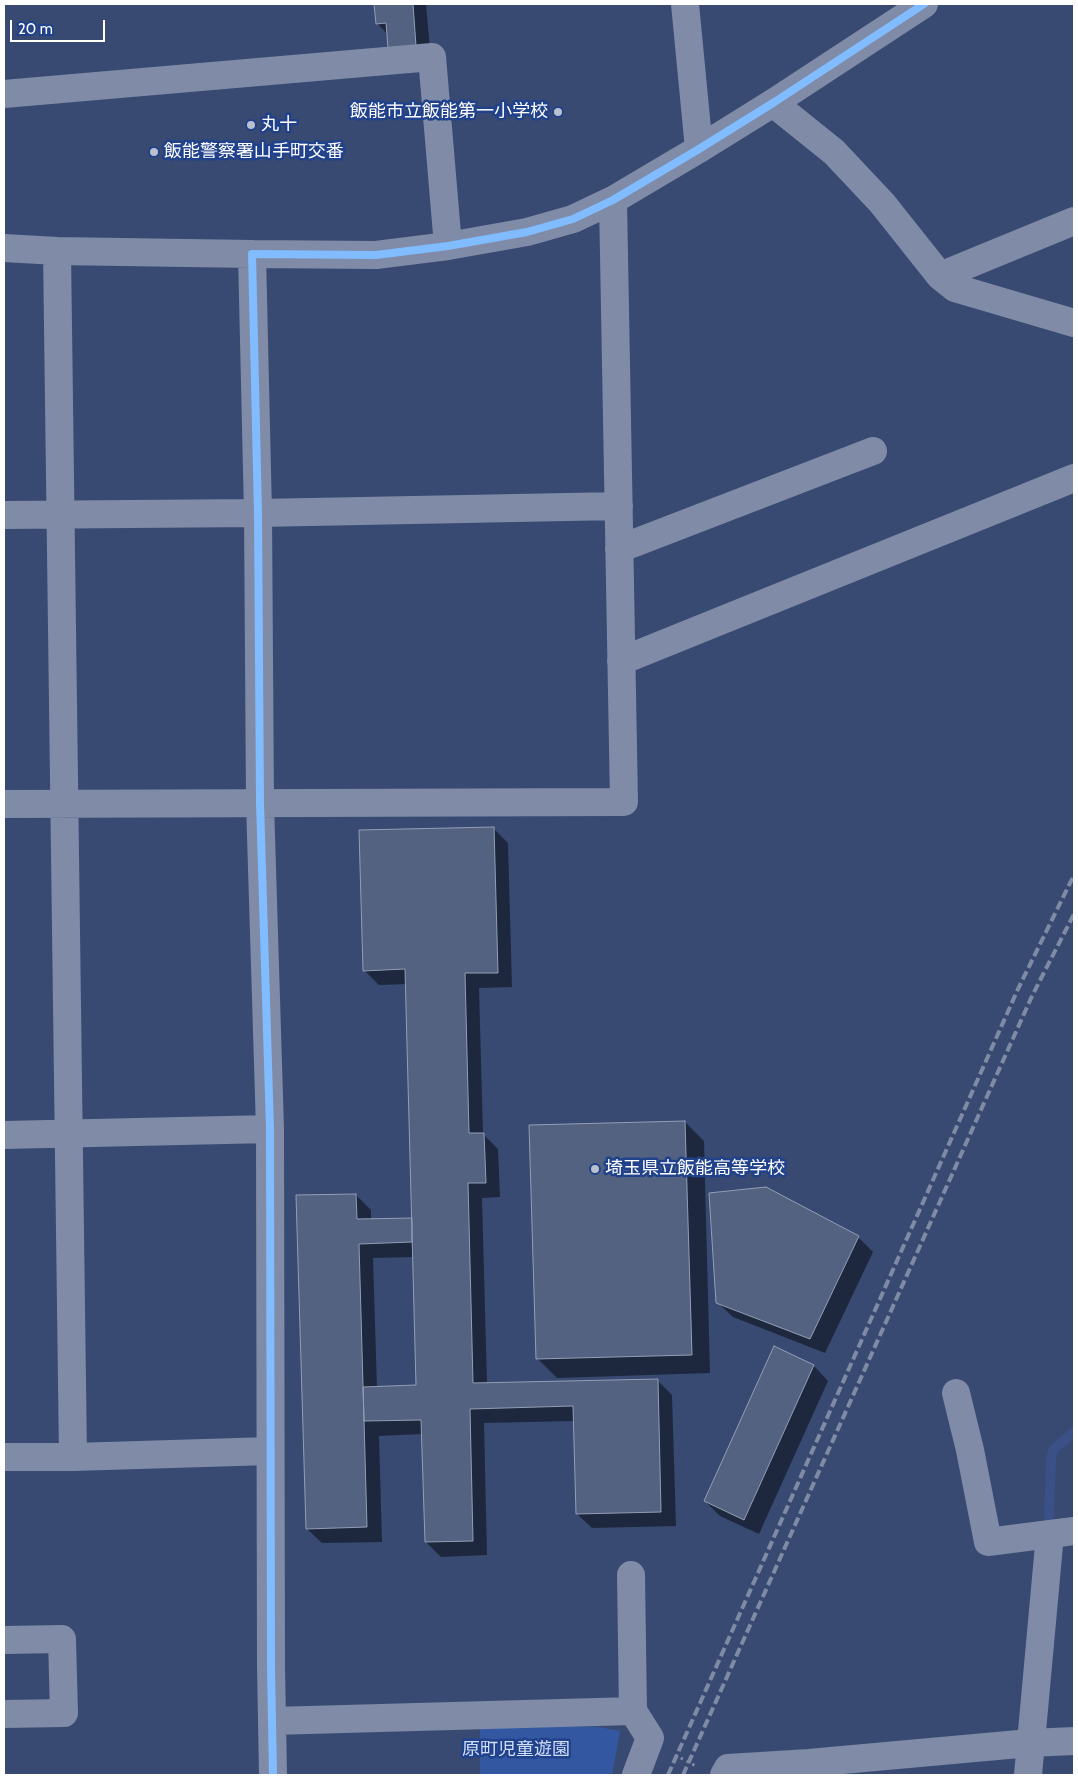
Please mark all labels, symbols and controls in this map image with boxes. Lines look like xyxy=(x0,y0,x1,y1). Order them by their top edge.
scale bar xyxy=(12,10,108,42)
text: 20 m xyxy=(18,20,53,38)
place label: 飯能市立飯能第一小学校 xyxy=(350,101,548,123)
marker: 飯能市立飯能第一小学校 xyxy=(552,106,564,118)
place label: 丸十 xyxy=(261,114,297,136)
marker: 丸十 xyxy=(245,119,257,131)
place label: 飯能警察署山手町交番 xyxy=(164,141,344,163)
marker: 飯能警察署山手町交番 xyxy=(148,146,160,158)
place label: 埼玉県立飯能高等学校 xyxy=(605,1158,785,1180)
marker: 埼玉県立飯能高等学校 xyxy=(589,1163,601,1175)
park label: 原町児童遊園 xyxy=(462,1739,570,1761)

